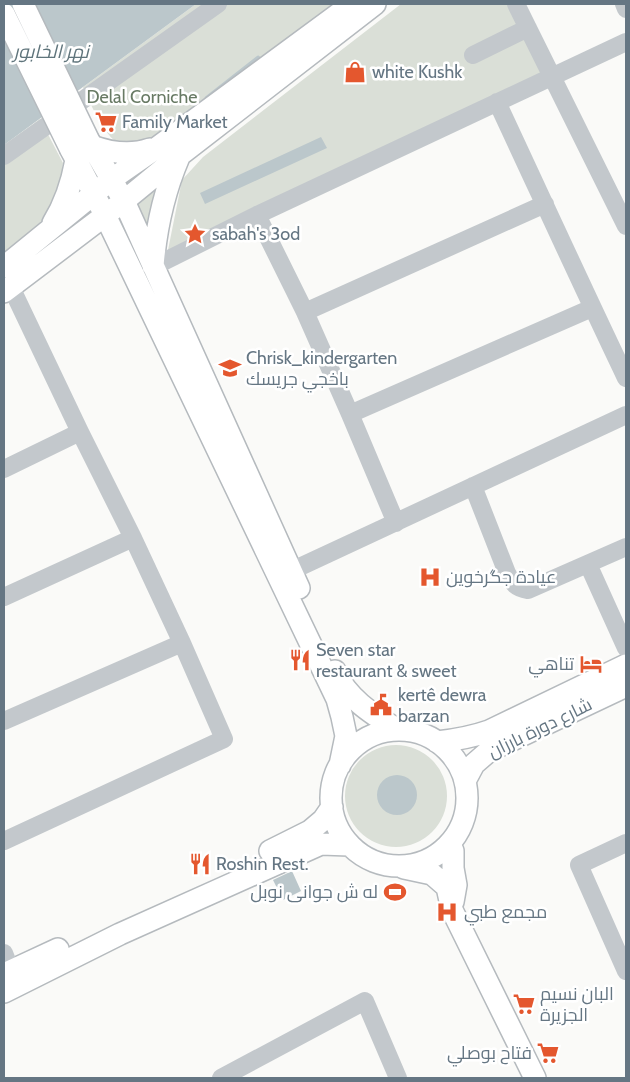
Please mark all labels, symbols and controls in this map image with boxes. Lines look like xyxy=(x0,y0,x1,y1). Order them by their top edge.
water label: نهر الخابور xyxy=(11,40,91,63)
shop icon: white Kushk xyxy=(342,59,368,85)
place label: white Kushk xyxy=(372,61,463,83)
park label: Delal Corniche xyxy=(87,86,197,108)
supermarket icon: Family Market xyxy=(93,109,119,135)
place label: Family Market xyxy=(122,111,228,133)
place icon: sabah's 3od xyxy=(182,221,208,247)
place label: sabah's 3od xyxy=(212,223,300,245)
place label: Chrisk_kindergarten باخجي جريسك xyxy=(246,347,397,393)
school or university icon: Chrisk_kindergarten باخجي جريسك xyxy=(217,355,243,381)
hospital icon: عيادة جگرخوين xyxy=(417,564,443,590)
place label: عيادة جگرخوين xyxy=(446,566,556,588)
place label: Seven star restaurant & sweet xyxy=(316,639,456,682)
restaurant icon: Seven star restaurant & sweet xyxy=(287,647,313,673)
hotel icon: تناهي xyxy=(578,651,604,677)
place label: تناهي xyxy=(528,653,574,678)
place label: kertê dewra barzan xyxy=(398,684,487,727)
public building icon: kertê dewra barzan xyxy=(368,692,394,718)
street label: شارع دورة بارزان xyxy=(484,693,596,764)
restaurant icon: Roshin Rest. xyxy=(187,851,213,877)
place label: Roshin Rest. xyxy=(216,853,309,875)
sports icon: له ش جوانى نوبل xyxy=(382,879,408,905)
place label: له ش جوانى نوبل xyxy=(250,881,378,903)
hospital icon: مجمع طبي xyxy=(434,899,460,925)
place label: مجمع طبي xyxy=(464,901,547,926)
place label: البان نسيم الجزيرة xyxy=(540,983,614,1026)
supermarket icon: البان نسيم الجزيرة xyxy=(511,991,537,1017)
supermarket icon: فتاح بوصلي xyxy=(535,1040,561,1066)
place label: فتاح بوصلي xyxy=(447,1042,532,1067)

